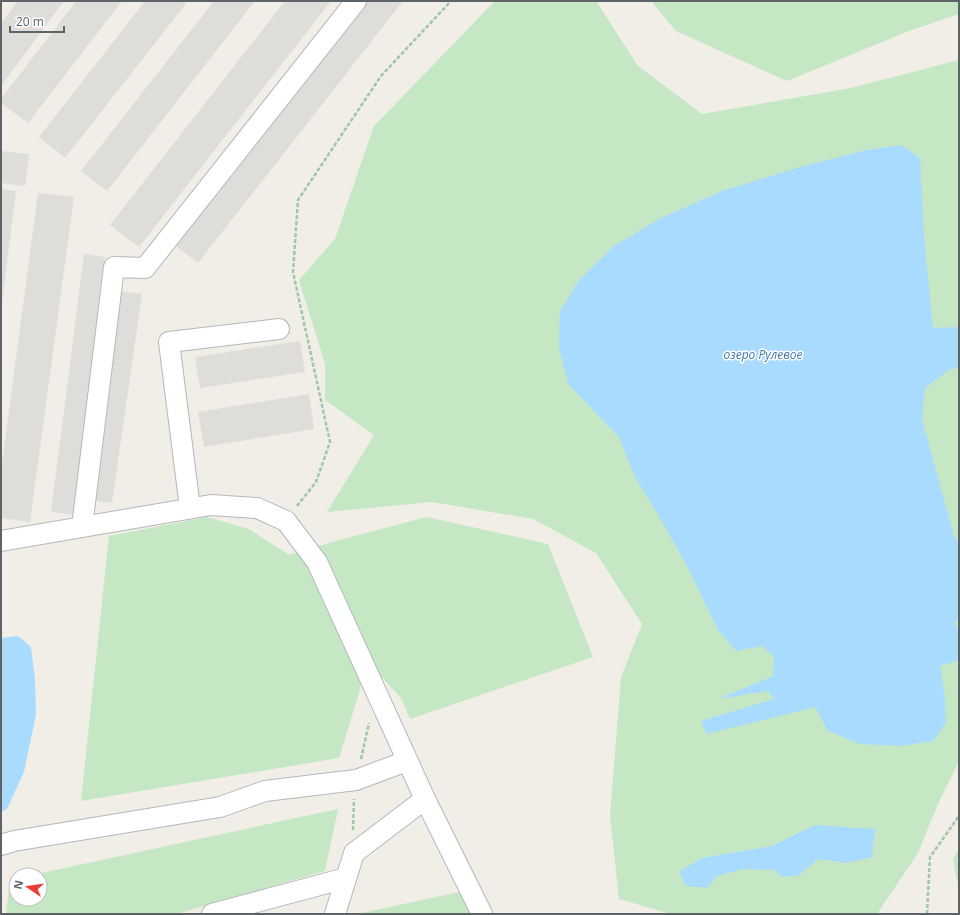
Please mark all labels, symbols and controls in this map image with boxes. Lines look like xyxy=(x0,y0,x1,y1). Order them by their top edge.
scale bar xyxy=(10,8,64,34)
text: 20 m xyxy=(16,13,44,30)
water label: озеро Рулевое xyxy=(724,346,802,363)
north arrow xyxy=(8,867,48,907)
text: N xyxy=(9,879,26,891)

